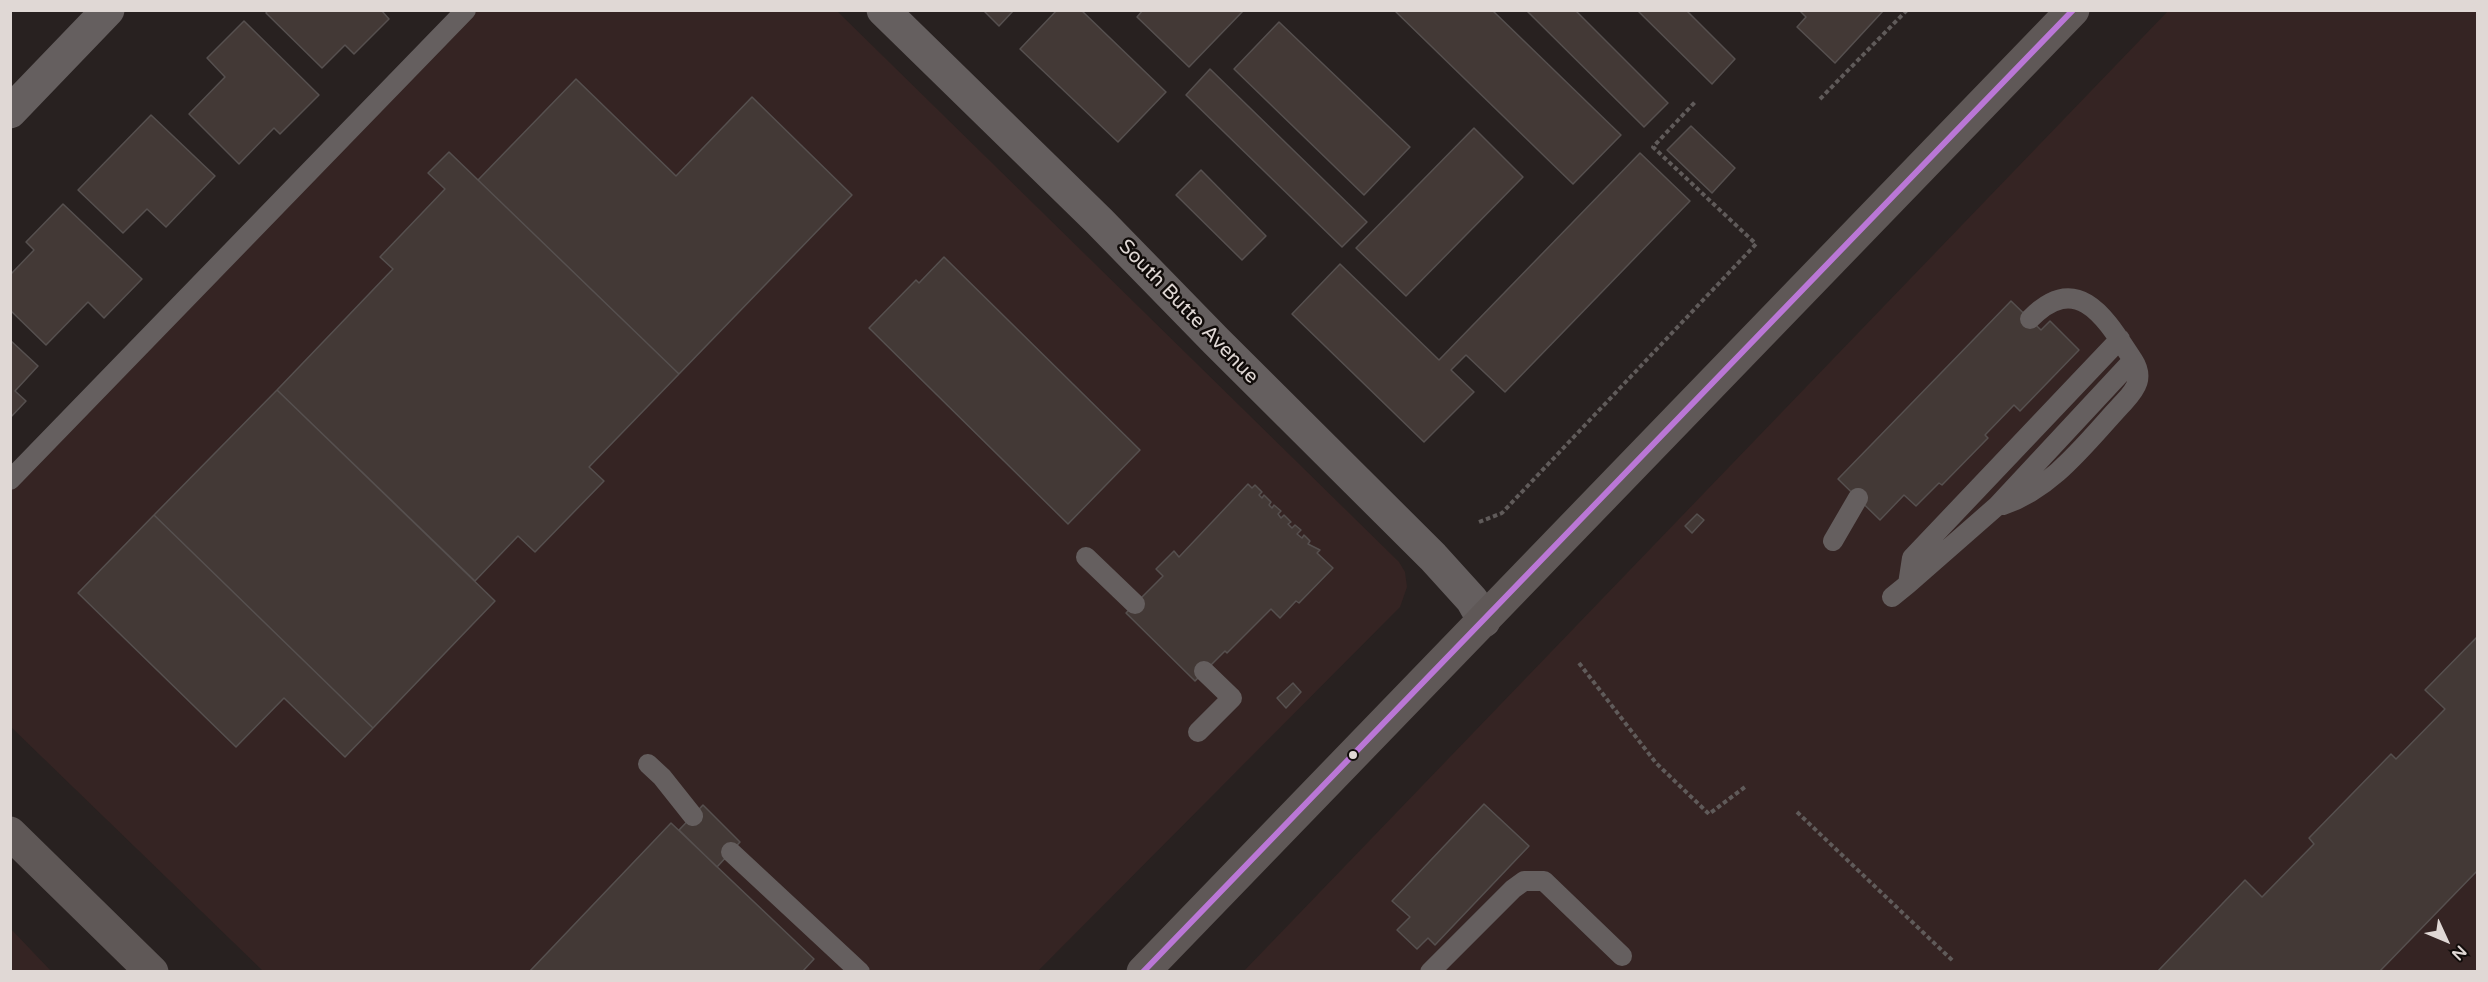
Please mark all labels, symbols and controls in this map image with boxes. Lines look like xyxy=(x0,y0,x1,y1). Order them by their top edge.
street label: South Butte Avenue xyxy=(1113,235,1263,389)
unlabelled marker xyxy=(1347,749,1359,761)
north arrow xyxy=(2416,910,2476,970)
text: N xyxy=(2447,941,2471,964)

